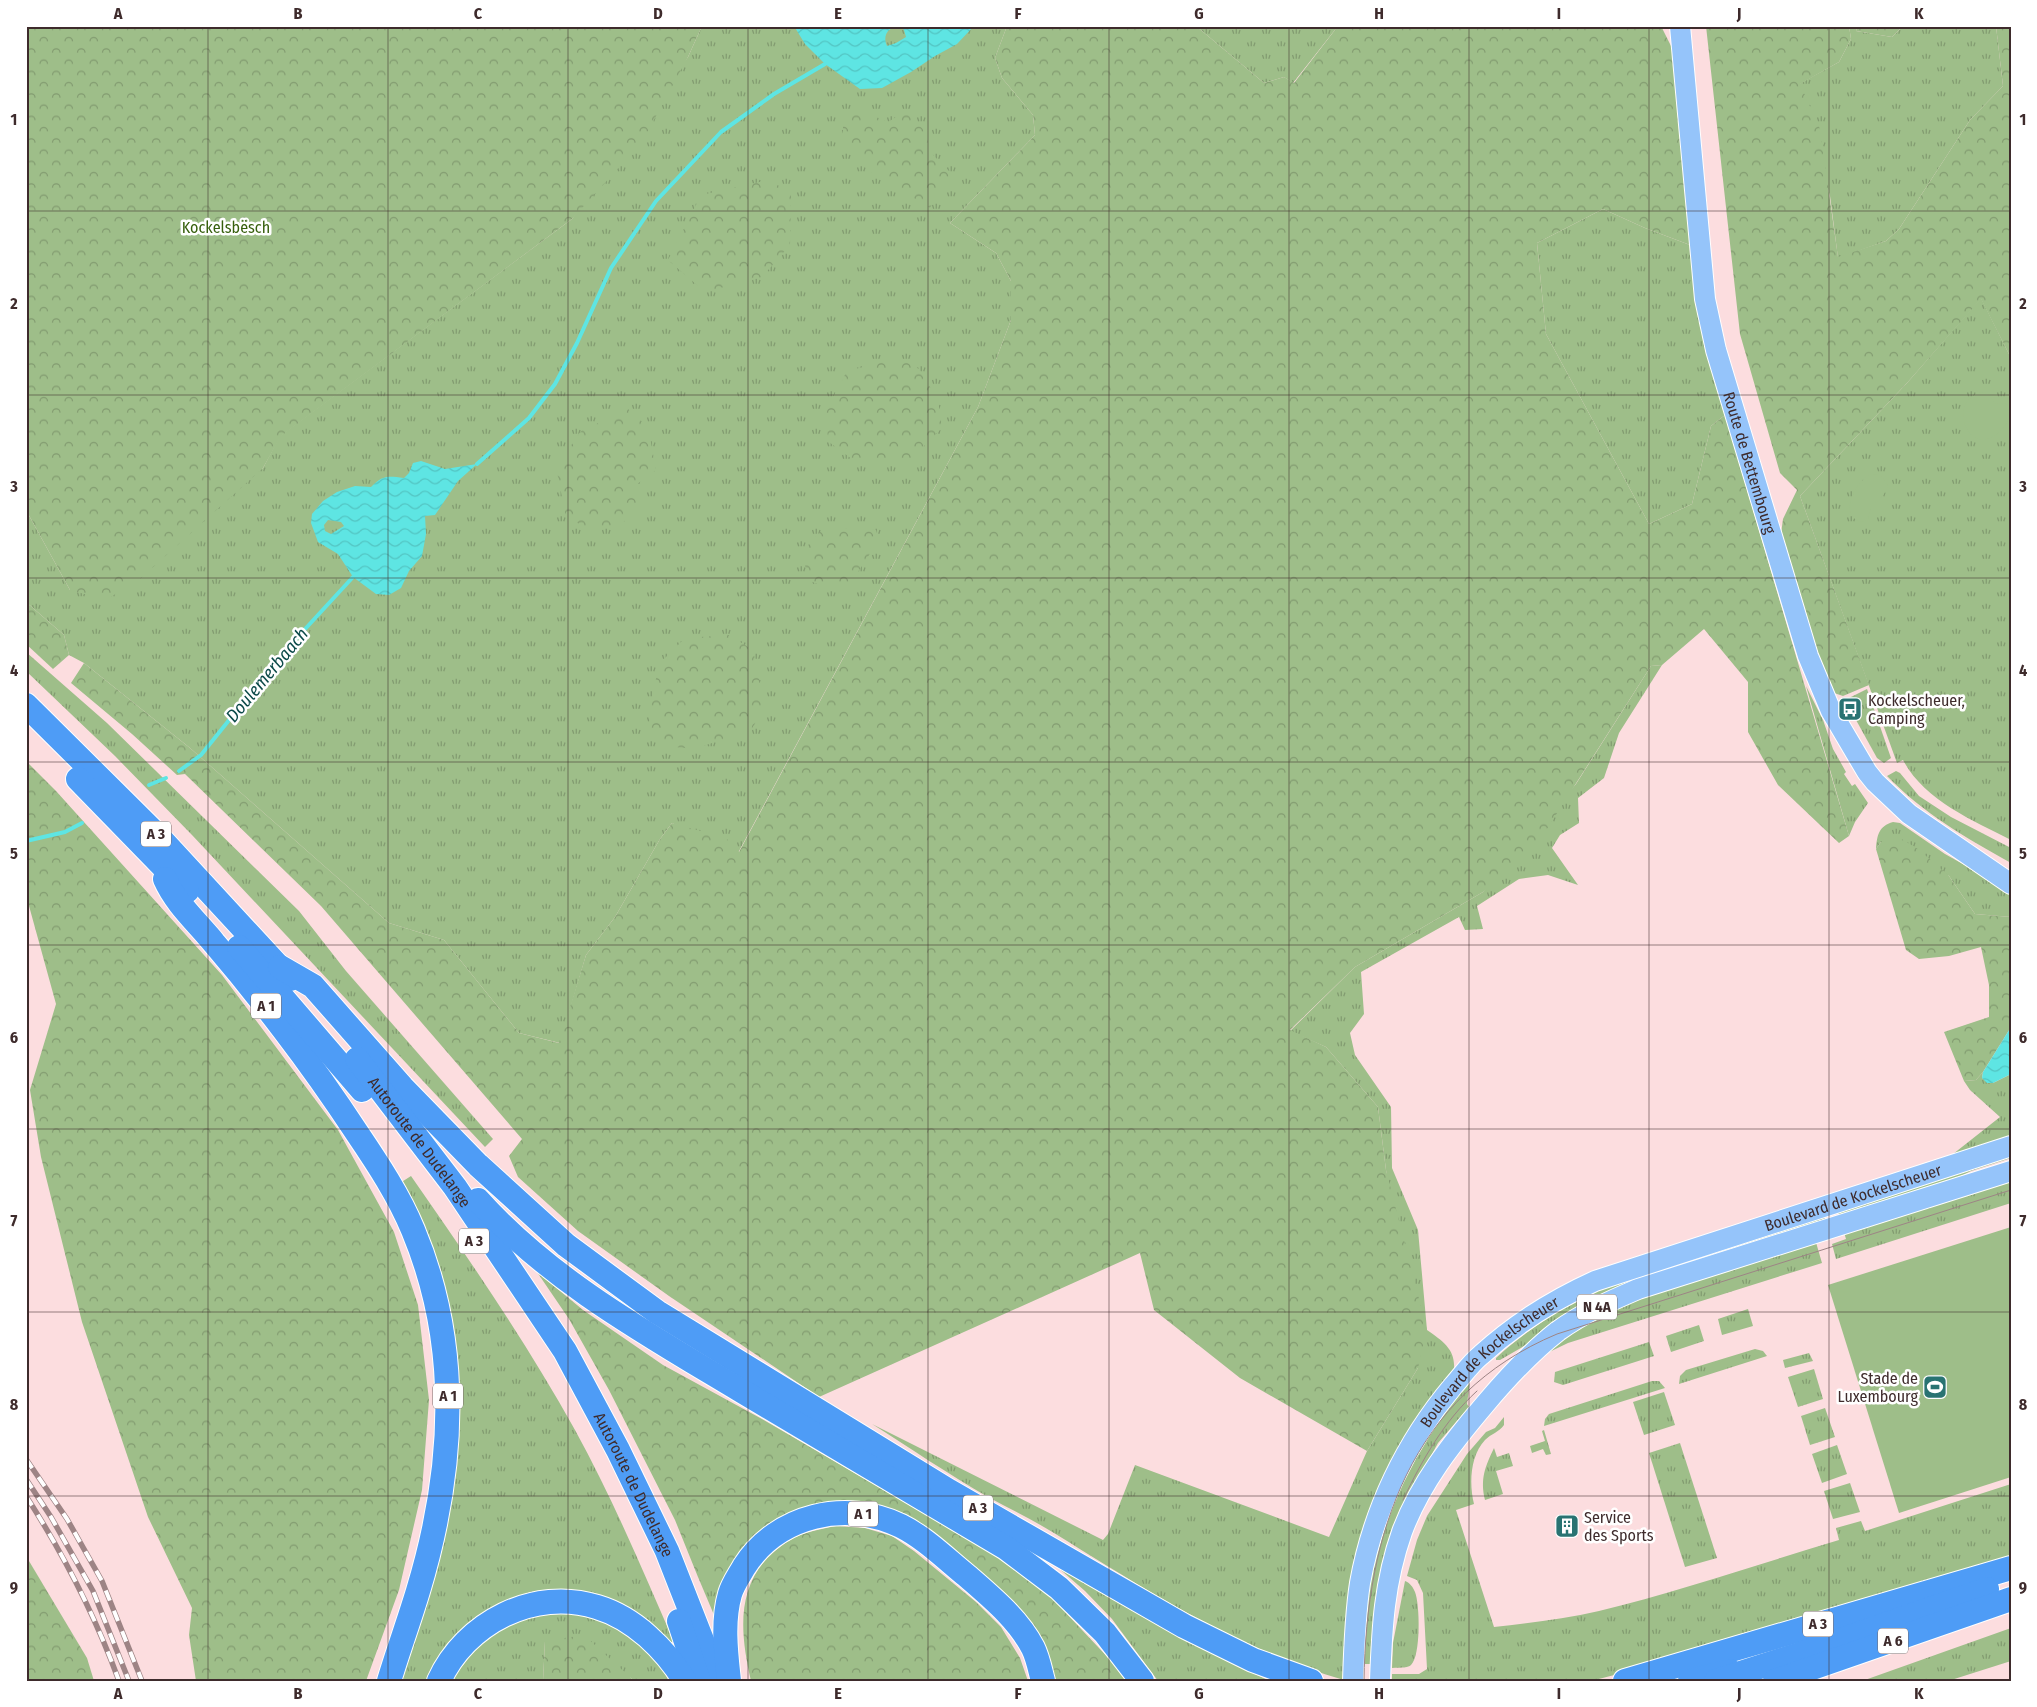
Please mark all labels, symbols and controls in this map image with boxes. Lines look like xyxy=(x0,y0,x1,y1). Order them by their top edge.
text: A xyxy=(113,4,123,23)
text: B xyxy=(294,4,303,23)
text: C xyxy=(474,4,483,23)
text: D xyxy=(653,4,663,23)
text: E xyxy=(834,4,842,23)
text: F xyxy=(1014,4,1022,23)
text: G xyxy=(1194,4,1204,23)
text: H xyxy=(1374,4,1384,23)
text: I xyxy=(1557,4,1561,23)
text: J xyxy=(1736,4,1741,23)
text: K xyxy=(1914,4,1924,23)
text: 1 xyxy=(11,110,17,129)
text: 1 xyxy=(2020,110,2026,129)
park label: Kockelsbësch xyxy=(182,218,270,237)
text: 2 xyxy=(9,294,18,313)
text: 2 xyxy=(2018,294,2027,313)
street label: Route de Bettembourg xyxy=(1719,389,1780,537)
text: 3 xyxy=(9,477,18,496)
text: 3 xyxy=(2018,477,2027,496)
water label: Doulemerbaach xyxy=(221,623,313,727)
text: 4 xyxy=(10,661,18,680)
text: 4 xyxy=(2019,661,2027,680)
place label: Kockelscheuer, Camping xyxy=(1868,691,1965,728)
bus stop icon: Kockelscheuer, Camping xyxy=(1837,696,1863,722)
road number: A 3 xyxy=(141,822,171,846)
text: 5 xyxy=(10,844,18,863)
text: 5 xyxy=(2019,844,2027,863)
road number: A 1 xyxy=(251,994,281,1018)
text: 6 xyxy=(10,1028,18,1047)
text: 6 xyxy=(2019,1028,2027,1047)
street label: Autoroute de Dudelange xyxy=(364,1073,475,1211)
street label: Boulevard de Kockelscheuer xyxy=(1762,1160,1944,1235)
text: 7 xyxy=(11,1211,18,1230)
text: 7 xyxy=(2020,1211,2027,1230)
road number: A 3 xyxy=(459,1228,489,1254)
street label: Boulevard de Kockelscheuer xyxy=(1416,1292,1562,1431)
road number: N 4A xyxy=(1577,1294,1617,1320)
place label: Stade de Luxembourg xyxy=(1838,1369,1918,1406)
sports icon: Stade de Luxembourg xyxy=(1922,1374,1948,1400)
road number: A 1 xyxy=(433,1384,463,1408)
text: 8 xyxy=(10,1395,19,1414)
text: 8 xyxy=(2019,1395,2028,1414)
street label: Autoroute de Dudelange xyxy=(590,1409,677,1560)
road number: A 3 xyxy=(963,1496,993,1520)
road number: A 1 xyxy=(848,1502,878,1526)
place label: Service des Sports xyxy=(1584,1508,1654,1545)
building icon: Service des Sports xyxy=(1554,1513,1580,1539)
text: 9 xyxy=(10,1578,18,1597)
text: 9 xyxy=(2019,1578,2027,1597)
road number: A 3 xyxy=(1803,1612,1833,1636)
road number: A 6 xyxy=(1878,1628,1908,1654)
text: A xyxy=(113,1684,123,1703)
text: B xyxy=(294,1684,303,1703)
text: C xyxy=(474,1684,483,1703)
text: D xyxy=(653,1684,663,1703)
text: E xyxy=(834,1684,842,1703)
text: F xyxy=(1014,1684,1022,1703)
text: G xyxy=(1194,1684,1204,1703)
text: H xyxy=(1374,1684,1384,1703)
text: I xyxy=(1557,1684,1561,1703)
text: J xyxy=(1736,1684,1741,1703)
text: K xyxy=(1914,1684,1924,1703)

